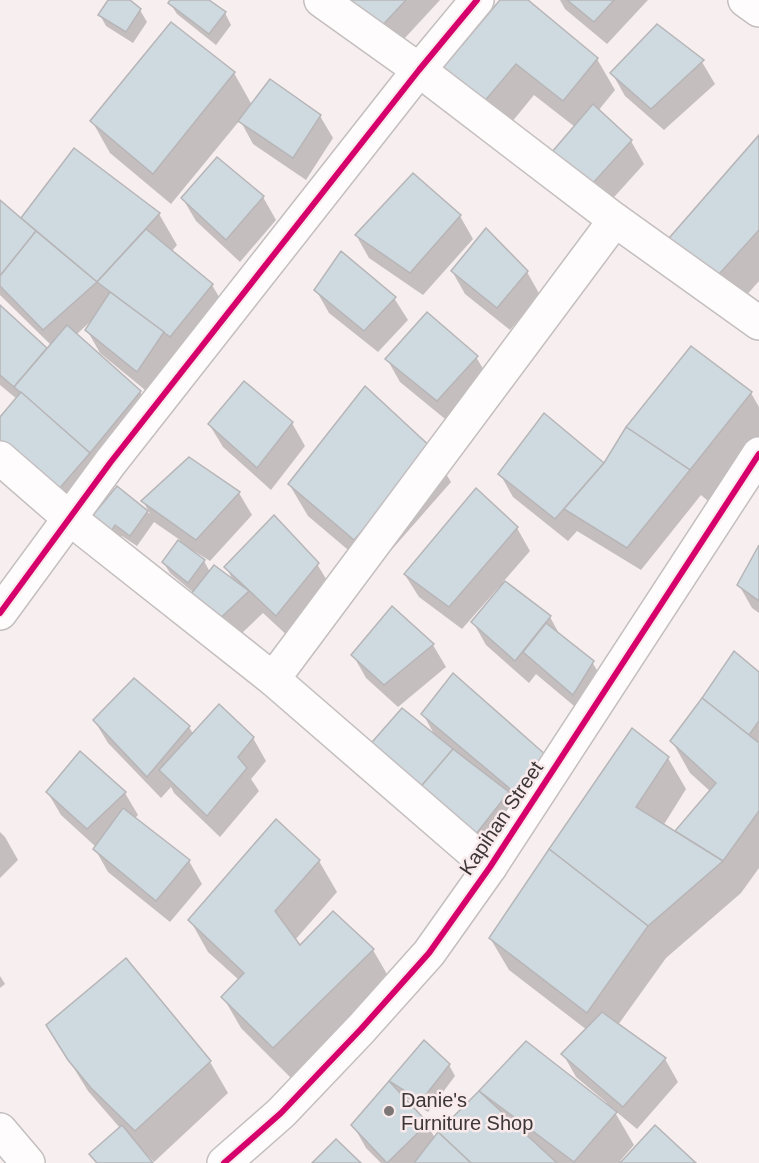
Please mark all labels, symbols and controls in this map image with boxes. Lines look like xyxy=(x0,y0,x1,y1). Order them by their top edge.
street label: Kapihan Street xyxy=(455,757,547,879)
place label: Danie's Furniture Shop xyxy=(401,1089,533,1134)
marker: Danie's Furniture Shop xyxy=(382,1104,396,1118)

